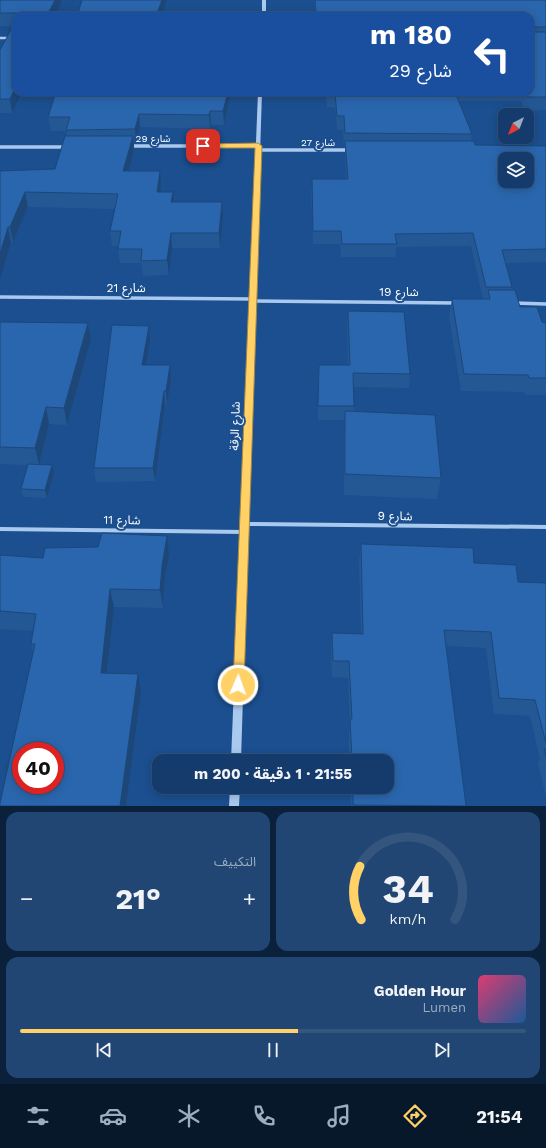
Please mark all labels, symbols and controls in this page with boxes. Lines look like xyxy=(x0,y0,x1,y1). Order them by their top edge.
text: 180 m xyxy=(370,18,452,51)
icon: left xyxy=(466,28,518,80)
text: شارع 29 xyxy=(389,60,452,81)
north arrow xyxy=(498,108,534,144)
map controls xyxy=(498,108,534,188)
pin xyxy=(186,129,220,163)
street label: شارع 29 xyxy=(136,133,171,146)
icon: arrive xyxy=(192,135,214,157)
street label: شارع 27 xyxy=(301,137,335,150)
button: layers xyxy=(498,152,534,188)
street label: شارع 21 xyxy=(106,281,146,297)
street label: شارع 19 xyxy=(379,285,419,301)
street label: شارع الرقة xyxy=(227,401,245,451)
street label: شارع 9 xyxy=(377,509,413,525)
street label: شارع 11 xyxy=(103,513,141,529)
position arrow xyxy=(217,664,259,706)
speed limit sign: 40 xyxy=(12,742,64,794)
text: 21:55 · 1 دقيقة · 200 m xyxy=(194,765,352,783)
text: التكييف xyxy=(214,854,256,869)
text: 34 xyxy=(382,863,434,912)
text: 21° xyxy=(115,881,161,916)
text: − xyxy=(20,886,33,911)
text: + xyxy=(243,886,256,911)
text: km/h xyxy=(390,910,426,926)
text: Golden Hour xyxy=(374,982,466,1000)
text: Lumen xyxy=(422,1000,466,1015)
icon: previous xyxy=(93,1039,115,1061)
icon: pause xyxy=(262,1039,284,1061)
icon: next xyxy=(431,1039,453,1061)
icon: filters xyxy=(24,1102,52,1130)
icon: car xyxy=(99,1102,127,1130)
icon: climate xyxy=(175,1102,203,1130)
icon: phone xyxy=(250,1102,278,1130)
icon: music xyxy=(325,1102,353,1130)
icon: directions xyxy=(401,1102,429,1130)
text: 21:54 xyxy=(476,1106,522,1127)

